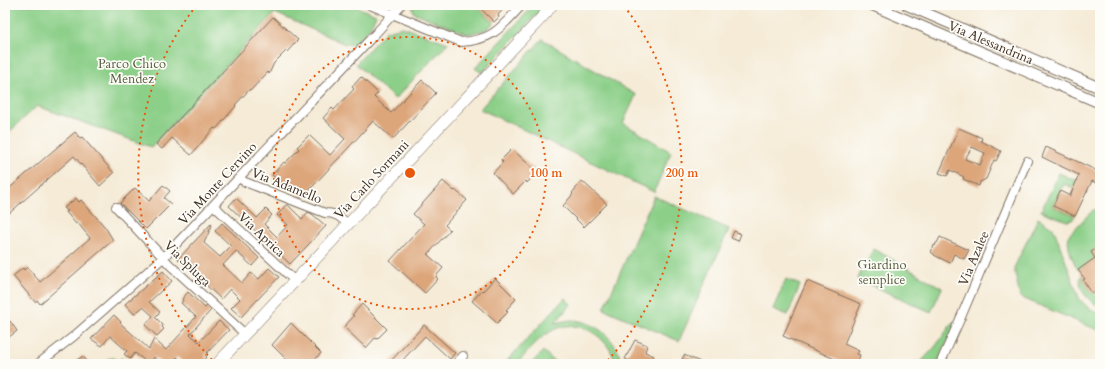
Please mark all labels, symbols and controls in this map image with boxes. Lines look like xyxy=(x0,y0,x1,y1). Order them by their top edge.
street label: Via Alessandrina xyxy=(945,17,1036,69)
park label: Parco Chico Mendez xyxy=(98,55,166,88)
street label: Via Carlo Sormani xyxy=(330,136,413,223)
street label: Via Monte Cervino xyxy=(174,138,261,229)
street label: Via Adamello xyxy=(249,164,325,208)
text: 100 m xyxy=(530,165,563,181)
text: 200 m xyxy=(666,165,699,181)
centre of rings xyxy=(403,166,417,180)
street label: Via Aprica xyxy=(234,208,289,261)
street label: Via Azalee xyxy=(954,228,994,289)
street label: Via Spluga xyxy=(160,237,215,291)
park label: Giardino semplice xyxy=(857,256,907,289)

